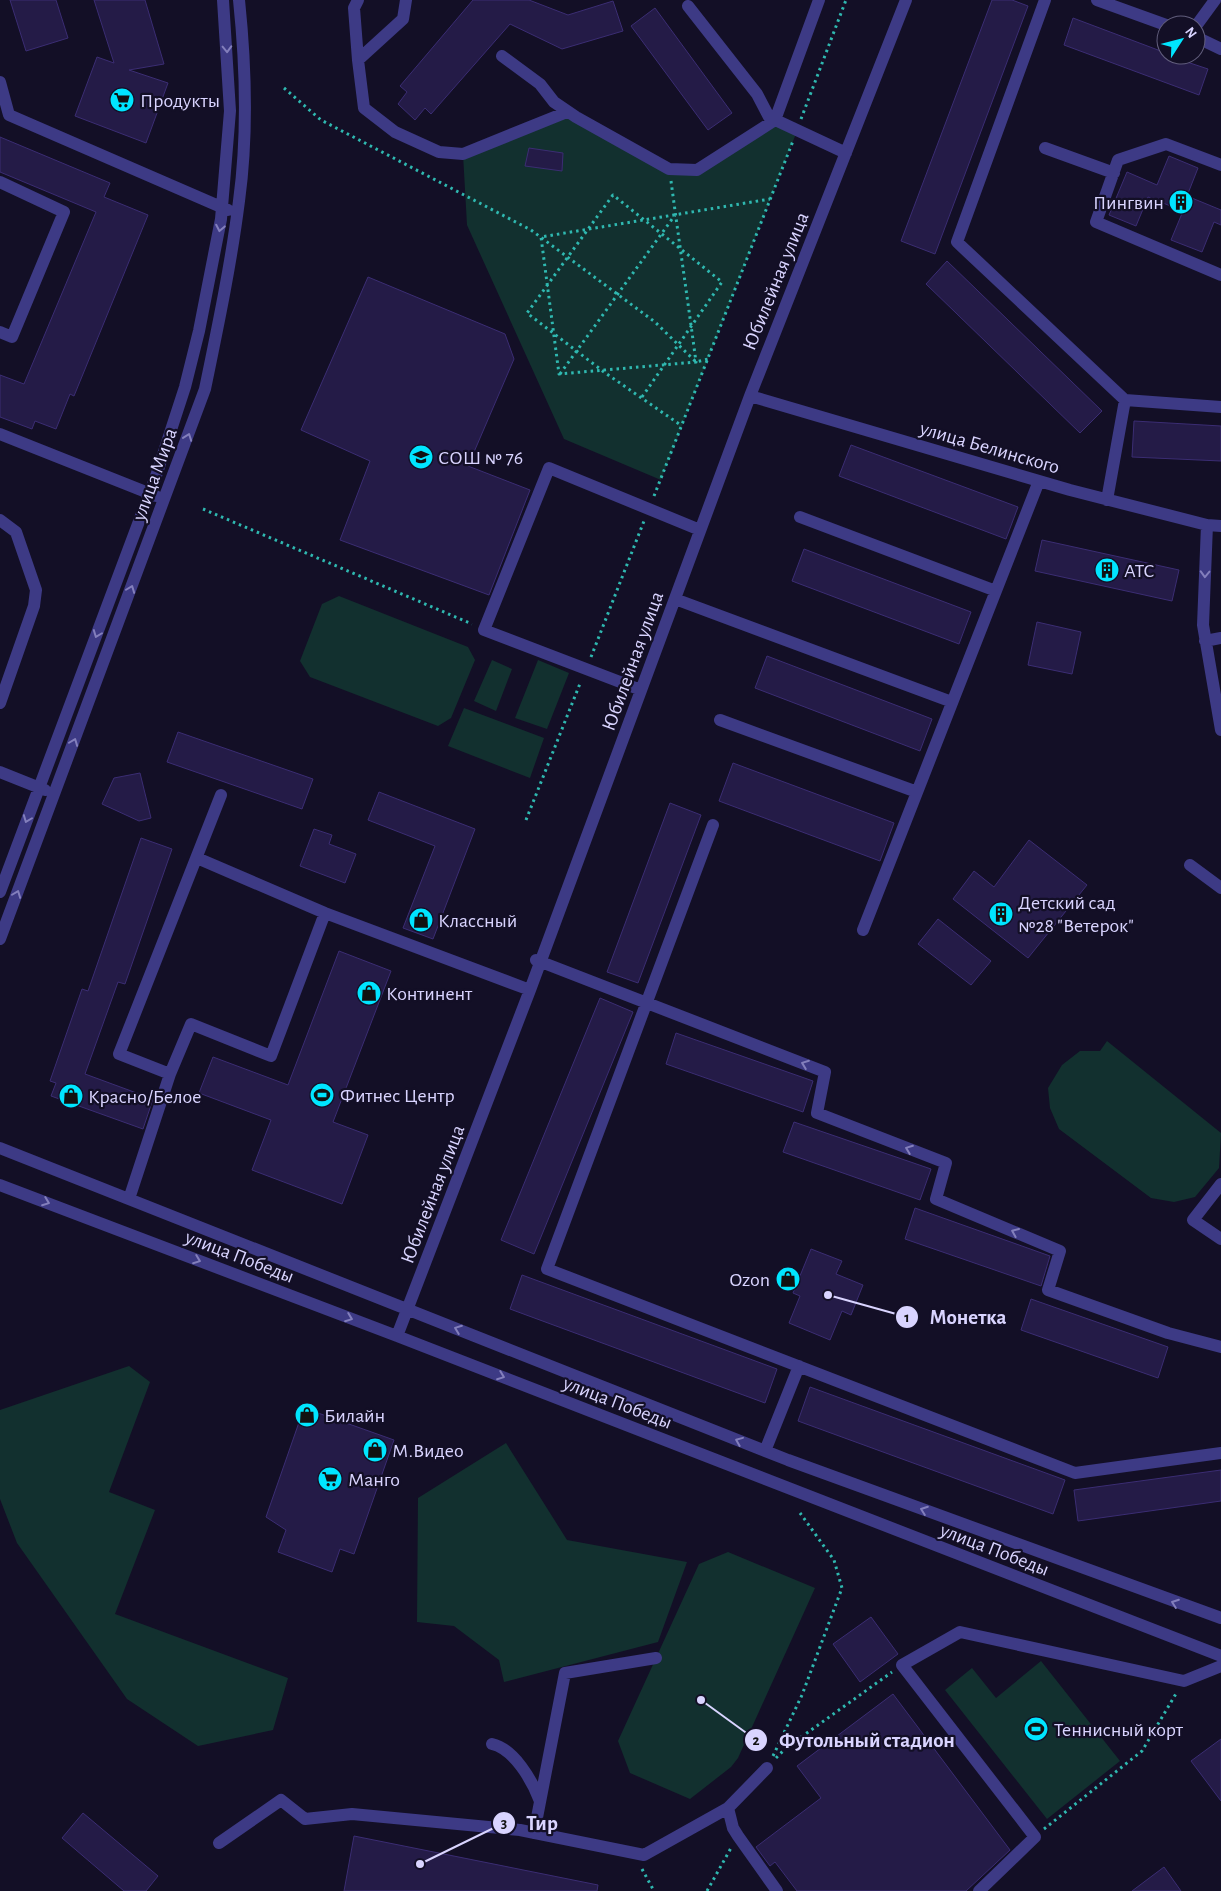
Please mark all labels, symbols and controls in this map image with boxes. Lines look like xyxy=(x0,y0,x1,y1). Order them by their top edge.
north arrow xyxy=(1156,15,1206,65)
text: N xyxy=(1182,25,1199,41)
one-way arrow xyxy=(222,45,232,53)
supermarket icon: Продукты xyxy=(109,87,135,113)
place label: Продукты xyxy=(140,91,220,111)
building icon: Пингвин xyxy=(1168,189,1194,215)
place label: Пингвин xyxy=(1093,193,1164,213)
street label: Юбилейная улица xyxy=(739,210,813,353)
one-way arrow xyxy=(215,224,225,232)
street label: улица Белинского xyxy=(917,418,1062,477)
street label: улица Мира xyxy=(129,425,181,524)
one-way arrow xyxy=(182,433,192,442)
school or university icon: СОШ № 76 xyxy=(408,444,434,470)
place label: СОШ № 76 xyxy=(438,448,523,468)
building icon: АТС xyxy=(1094,557,1120,583)
place label: АТС xyxy=(1124,561,1155,581)
one-way arrow xyxy=(1199,570,1210,578)
one-way arrow xyxy=(125,586,135,594)
street label: Юбилейная улица xyxy=(598,589,667,734)
one-way arrow xyxy=(93,629,103,638)
one-way arrow xyxy=(68,738,78,746)
one-way arrow xyxy=(23,814,34,823)
one-way arrow xyxy=(11,890,21,899)
place label: Детский сад №28 "Ветерок" xyxy=(1018,893,1134,936)
building icon: Детский сад №28 "Ветерок" xyxy=(988,901,1014,927)
shop icon: Классный xyxy=(408,907,434,933)
place label: Классный xyxy=(438,911,517,931)
shop icon: Континент xyxy=(356,980,382,1006)
place label: Континент xyxy=(386,984,473,1004)
one-way arrow xyxy=(801,1060,810,1070)
sports icon: Фитнес Центр xyxy=(309,1082,335,1108)
shop icon: Красно/Белое xyxy=(58,1083,84,1109)
place label: Фитнес Центр xyxy=(340,1086,455,1106)
place label: Красно/Белое xyxy=(88,1087,201,1107)
street label: Юбилейная улица xyxy=(397,1122,469,1266)
one-way arrow xyxy=(905,1145,914,1155)
one-way arrow xyxy=(41,1196,49,1206)
street label: улица Победы xyxy=(182,1227,297,1287)
one-way arrow xyxy=(1011,1227,1020,1238)
one-way arrow xyxy=(193,1254,201,1264)
shop icon: Ozon xyxy=(775,1266,801,1292)
place label: Ozon xyxy=(729,1270,770,1290)
callout: Монетка xyxy=(895,1299,1017,1335)
text: Монетка xyxy=(930,1307,1006,1328)
text: 1 xyxy=(904,1310,910,1325)
one-way arrow xyxy=(344,1312,353,1322)
one-way arrow xyxy=(454,1324,463,1335)
one-way arrow xyxy=(496,1370,505,1380)
street label: улица Победы xyxy=(560,1373,675,1433)
shop icon: Билайн xyxy=(294,1402,320,1428)
place label: Билайн xyxy=(324,1406,385,1426)
one-way arrow xyxy=(735,1436,744,1447)
shop icon: М.Видео xyxy=(362,1437,388,1463)
place label: М.Видео xyxy=(392,1441,464,1461)
supermarket icon: Манго xyxy=(317,1466,343,1492)
place label: Манго xyxy=(348,1470,400,1490)
one-way arrow xyxy=(920,1506,929,1516)
street label: улица Победы xyxy=(937,1520,1052,1580)
one-way arrow xyxy=(1171,1599,1180,1609)
sports icon: Теннисный корт xyxy=(1023,1716,1049,1742)
place label: Теннисный корт xyxy=(1054,1720,1184,1740)
callout: Футольный стадион xyxy=(744,1722,965,1758)
text: Футольный стадион xyxy=(779,1730,955,1751)
text: 2 xyxy=(752,1733,760,1748)
callout: Тир xyxy=(491,1805,568,1841)
text: Тир xyxy=(526,1813,558,1834)
text: 3 xyxy=(501,1816,507,1831)

